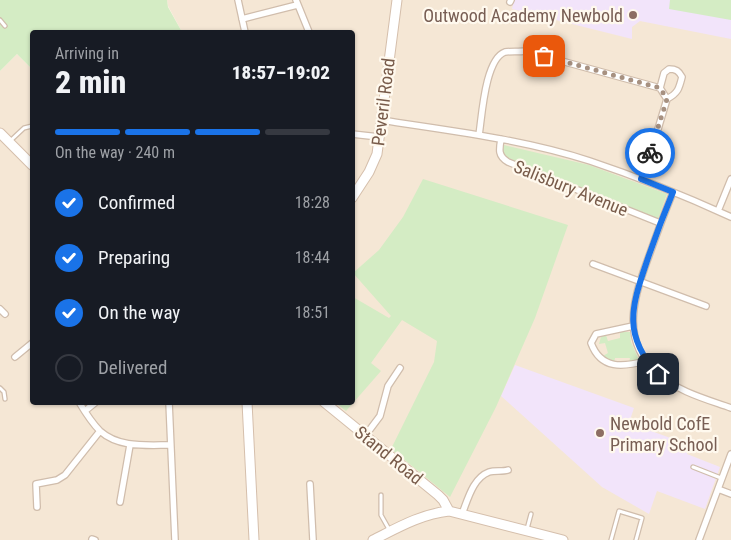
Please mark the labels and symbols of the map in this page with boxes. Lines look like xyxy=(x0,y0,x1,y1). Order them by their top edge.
place label: Outwood Academy Newbold xyxy=(423,5,623,26)
marker: Outwood Academy Newbold xyxy=(627,9,639,21)
pin xyxy=(523,35,565,77)
street label: Peveril Road xyxy=(367,57,399,147)
courier xyxy=(625,128,675,178)
street label: Salisbury Avenue xyxy=(511,156,631,220)
pin xyxy=(637,353,679,395)
place label: Newbold CofE Primary School xyxy=(610,413,718,455)
street label: Stand Road xyxy=(351,421,427,489)
marker: Newbold CofE Primary School xyxy=(594,427,606,439)

